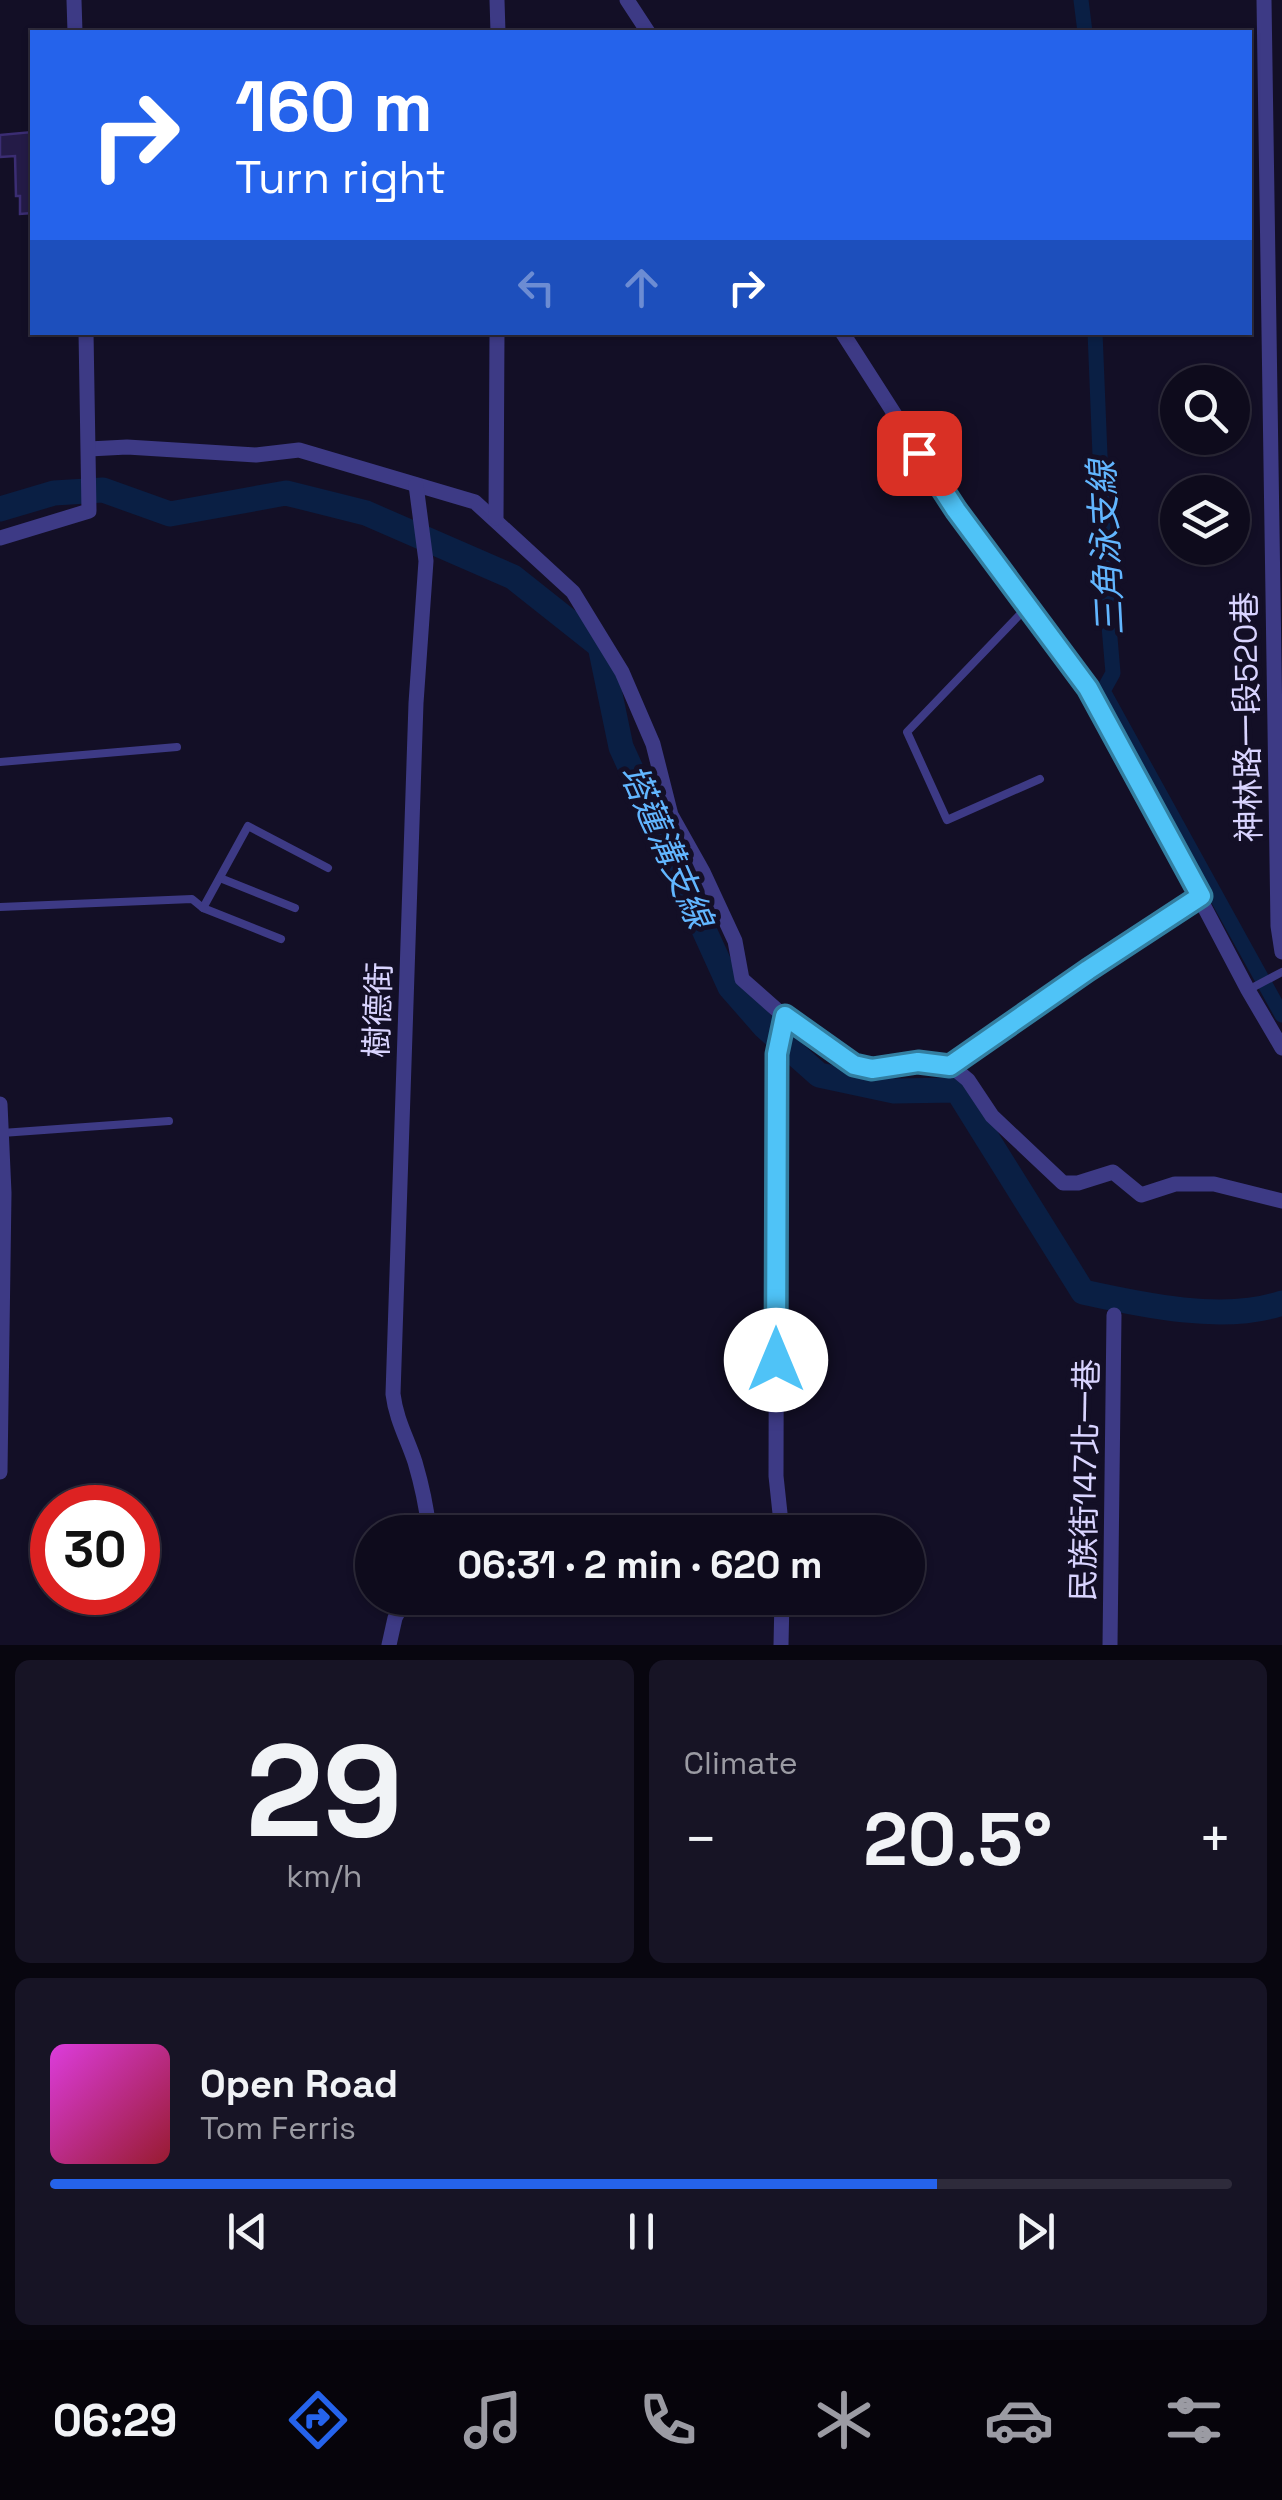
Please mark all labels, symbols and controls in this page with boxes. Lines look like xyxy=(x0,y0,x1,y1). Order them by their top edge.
text: 160 m xyxy=(235,62,433,151)
icon: right xyxy=(70,70,200,200)
text: Turn right xyxy=(235,149,446,206)
icon: left xyxy=(509,260,564,315)
icon: ahead xyxy=(614,260,669,315)
icon: right xyxy=(719,260,774,315)
map controls xyxy=(1160,365,1250,565)
button: search xyxy=(1160,365,1250,455)
pin xyxy=(877,411,962,496)
icon: arrive xyxy=(892,426,947,481)
water label: 三角泳支線 xyxy=(1079,455,1133,637)
button: layers xyxy=(1160,475,1250,565)
street label: 神林路一段520巷 xyxy=(1225,591,1269,843)
water label: 塔蓮溝支線 xyxy=(610,757,723,939)
street label: 樹德街 xyxy=(356,961,400,1059)
position arrow xyxy=(724,1308,828,1412)
street label: 民族街147北一巷 xyxy=(1063,1358,1107,1602)
speed limit sign: 30 xyxy=(30,1485,160,1615)
text: 06:31 · 2 min · 620 m xyxy=(457,1541,823,1589)
text: 29 xyxy=(246,1708,403,1874)
text: Climate xyxy=(684,1743,798,1783)
text: 20.5° xyxy=(863,1791,1052,1887)
text: − xyxy=(684,1804,718,1874)
text: + xyxy=(1198,1804,1232,1874)
text: km/h xyxy=(286,1856,362,1896)
text: Open Road xyxy=(200,2060,398,2108)
text: Tom Ferris xyxy=(200,2108,356,2148)
icon: previous xyxy=(220,2204,275,2259)
icon: pause xyxy=(614,2204,669,2259)
icon: next xyxy=(1008,2204,1063,2259)
icon: directions xyxy=(283,2385,353,2455)
icon: music xyxy=(458,2385,528,2455)
icon: phone xyxy=(633,2385,703,2455)
icon: climate xyxy=(809,2385,879,2455)
icon: car xyxy=(984,2385,1054,2455)
icon: filters xyxy=(1159,2385,1229,2455)
text: 06:29 xyxy=(53,2392,177,2449)

